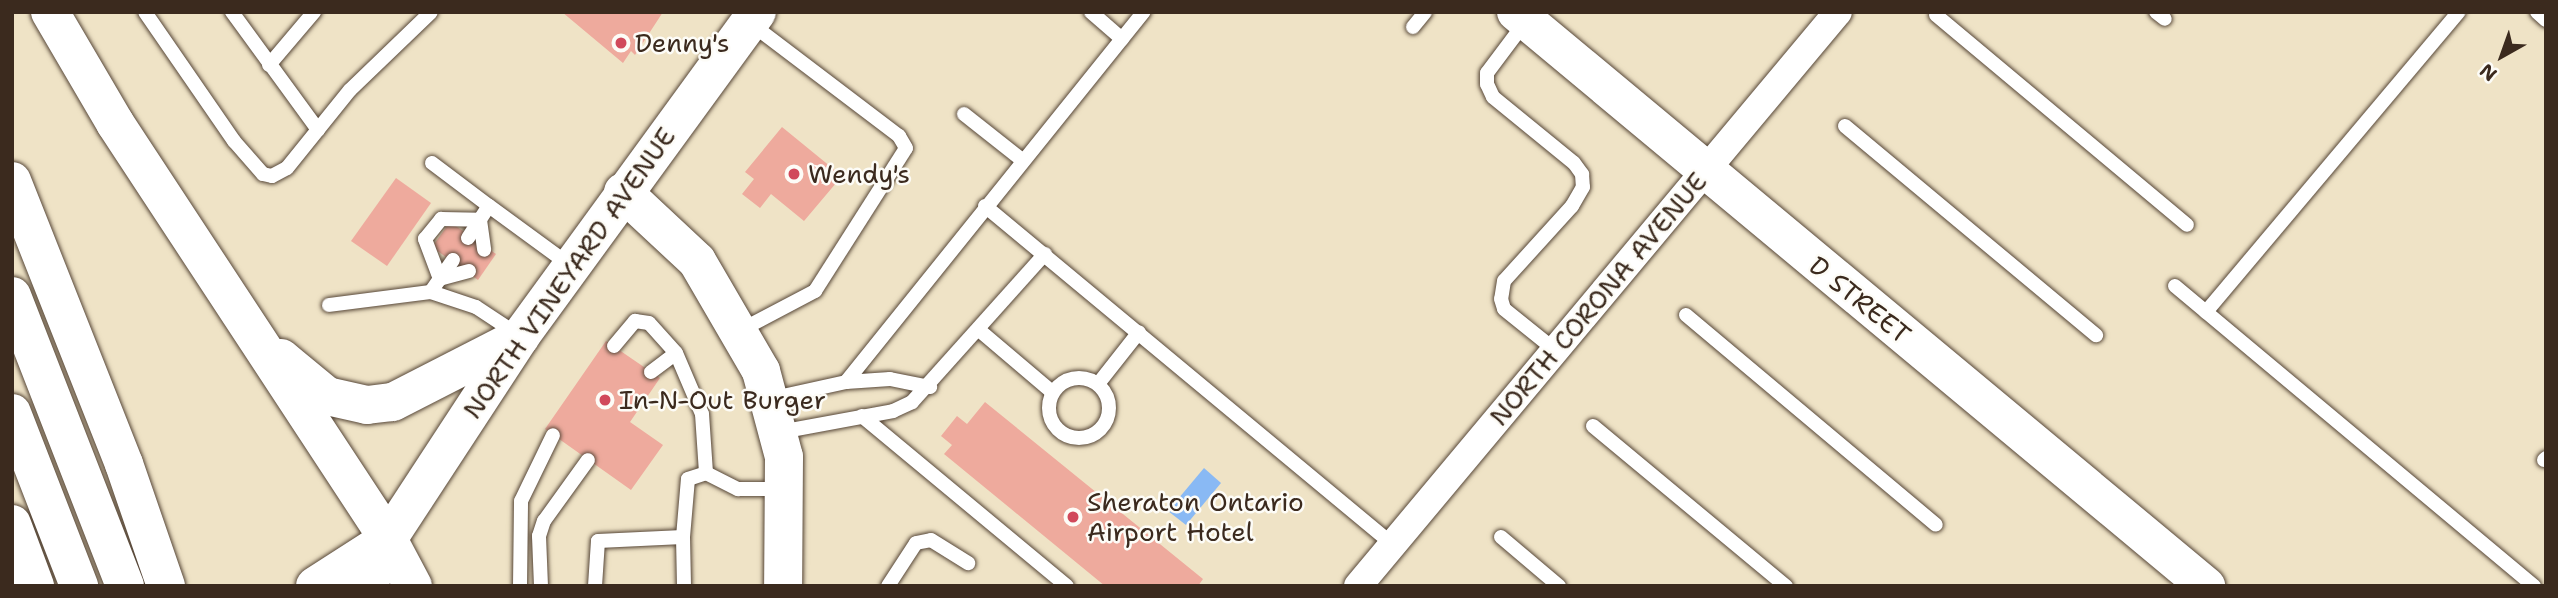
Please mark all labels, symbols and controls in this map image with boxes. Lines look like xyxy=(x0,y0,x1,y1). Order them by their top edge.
north arrow xyxy=(2467,21,2537,91)
place label: Denny's xyxy=(635,27,730,59)
marker: Denny's xyxy=(613,35,629,51)
text: N xyxy=(2474,58,2502,87)
street label: NORTH VINEYARD AVENUE xyxy=(456,121,682,425)
place label: Wendy's xyxy=(808,158,910,190)
marker: Wendy's xyxy=(786,166,802,182)
street label: NORTH CORONA AVENUE xyxy=(1483,166,1713,432)
street label: D STREET xyxy=(1803,250,1917,350)
place label: In-N-Out Burger xyxy=(619,384,826,416)
marker: In-N-Out Burger xyxy=(597,392,613,408)
place label: Sheraton Ontario Airport Hotel xyxy=(1087,486,1304,548)
marker: Sheraton Ontario Airport Hotel xyxy=(1065,509,1081,525)

